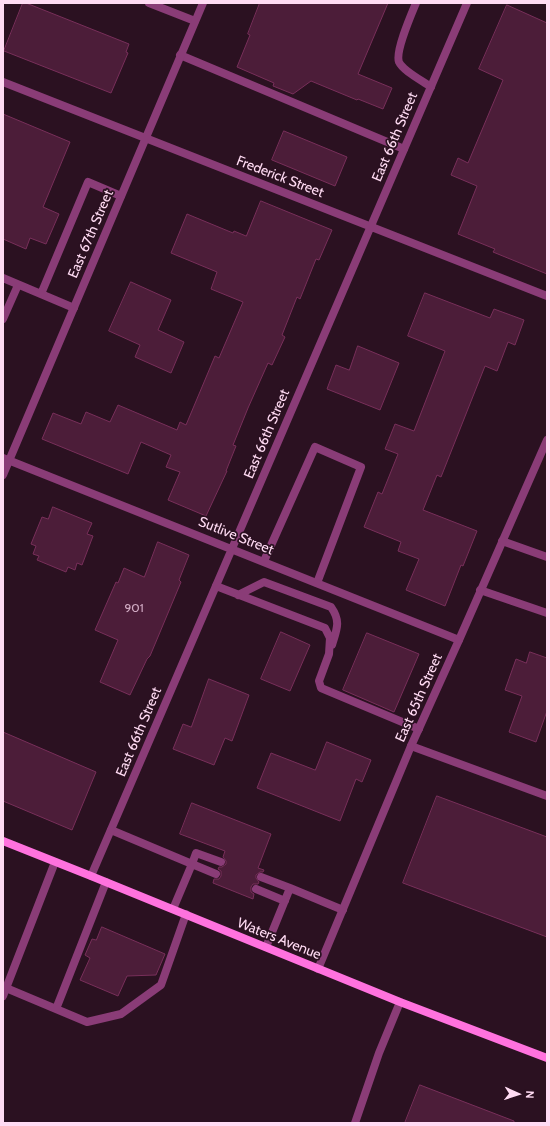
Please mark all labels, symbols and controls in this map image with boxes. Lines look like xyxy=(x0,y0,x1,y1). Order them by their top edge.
street label: East 66th Street xyxy=(369,90,421,184)
street label: Frederick Street xyxy=(234,153,326,201)
street label: East 67th Street xyxy=(65,187,117,281)
street label: East 66th Street xyxy=(241,387,293,481)
street label: Sutlive Street xyxy=(196,513,276,559)
house number: 901 xyxy=(124,601,144,615)
street label: East 65th Street xyxy=(392,651,446,745)
street label: East 66th Street xyxy=(113,685,165,779)
street label: Waters Avenue xyxy=(235,915,323,963)
north arrow xyxy=(498,1074,538,1114)
text: N xyxy=(523,1090,537,1099)

